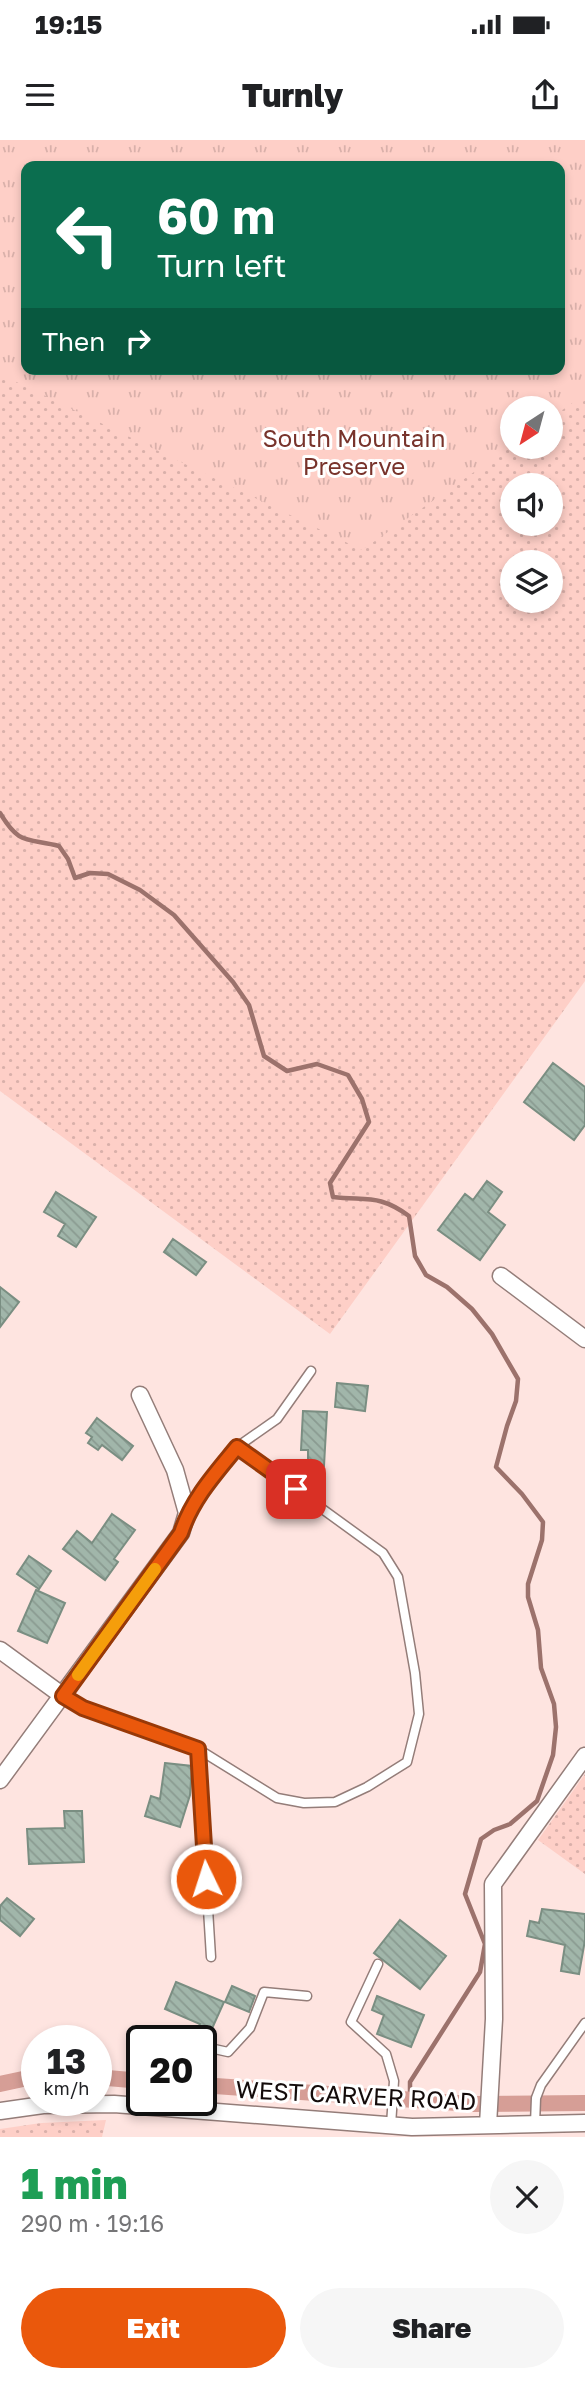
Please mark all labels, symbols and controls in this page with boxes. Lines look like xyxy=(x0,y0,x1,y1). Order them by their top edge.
text: 19:15 xyxy=(35,9,102,40)
icon: menu xyxy=(21,76,59,114)
text: Turnly xyxy=(242,76,343,114)
icon: share xyxy=(526,76,564,114)
text: 60 m xyxy=(157,186,275,245)
icon: left xyxy=(42,189,133,280)
text: Turn left xyxy=(157,246,286,284)
icon: right xyxy=(119,322,157,360)
text: Then xyxy=(42,326,105,357)
north arrow xyxy=(500,396,564,458)
map controls xyxy=(500,396,563,613)
park label: South Mountain Preserve xyxy=(262,423,446,480)
button: sound xyxy=(500,473,563,536)
button: layers xyxy=(500,550,563,613)
pin xyxy=(266,1459,326,1519)
icon: arrive xyxy=(277,1470,315,1508)
position arrow xyxy=(169,1842,243,1916)
speed limit sign: 20 xyxy=(126,2025,217,2116)
text: 13 xyxy=(47,2040,86,2082)
street label: WEST CARVER ROAD xyxy=(235,2074,477,2115)
text: km/h xyxy=(44,2077,89,2099)
text: 1 min xyxy=(21,2158,128,2208)
button: close xyxy=(490,2160,564,2234)
text: 290 m · 19:16 xyxy=(21,2209,164,2237)
button: Exit xyxy=(21,2288,286,2368)
button: Share xyxy=(300,2288,564,2368)

